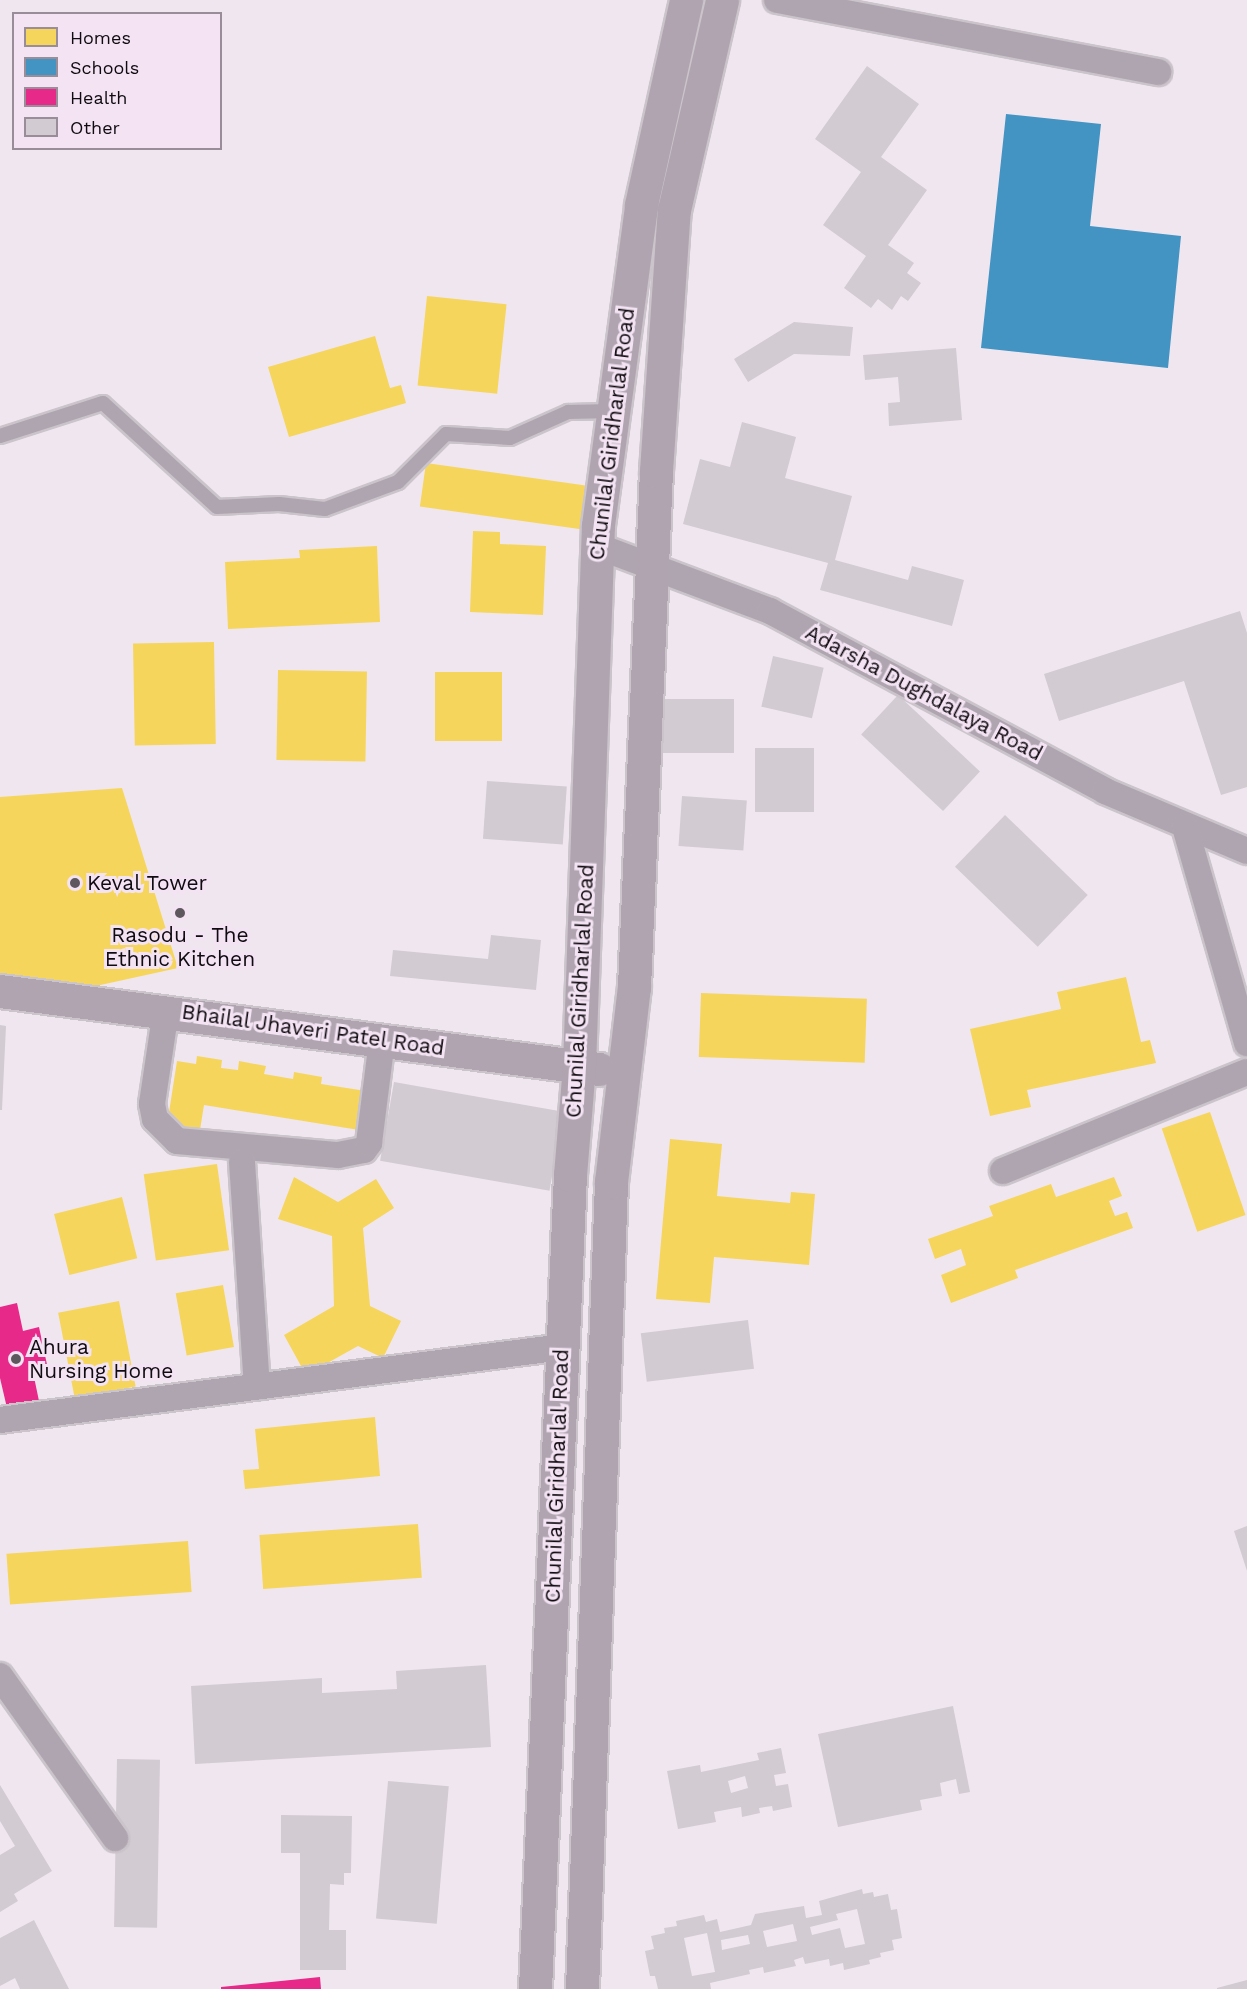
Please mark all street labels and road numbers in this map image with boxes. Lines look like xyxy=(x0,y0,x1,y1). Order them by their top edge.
street label: Chunilal Giridharlal Road xyxy=(584,306,640,562)
street label: Adarsha Dughdalaya Road xyxy=(801,619,1047,767)
street label: Chunilal Giridharlal Road xyxy=(561,863,599,1119)
street label: Bhailal Jhaveri Patel Road xyxy=(179,999,447,1061)
street label: Chunilal Giridharlal Road xyxy=(540,1348,574,1604)

